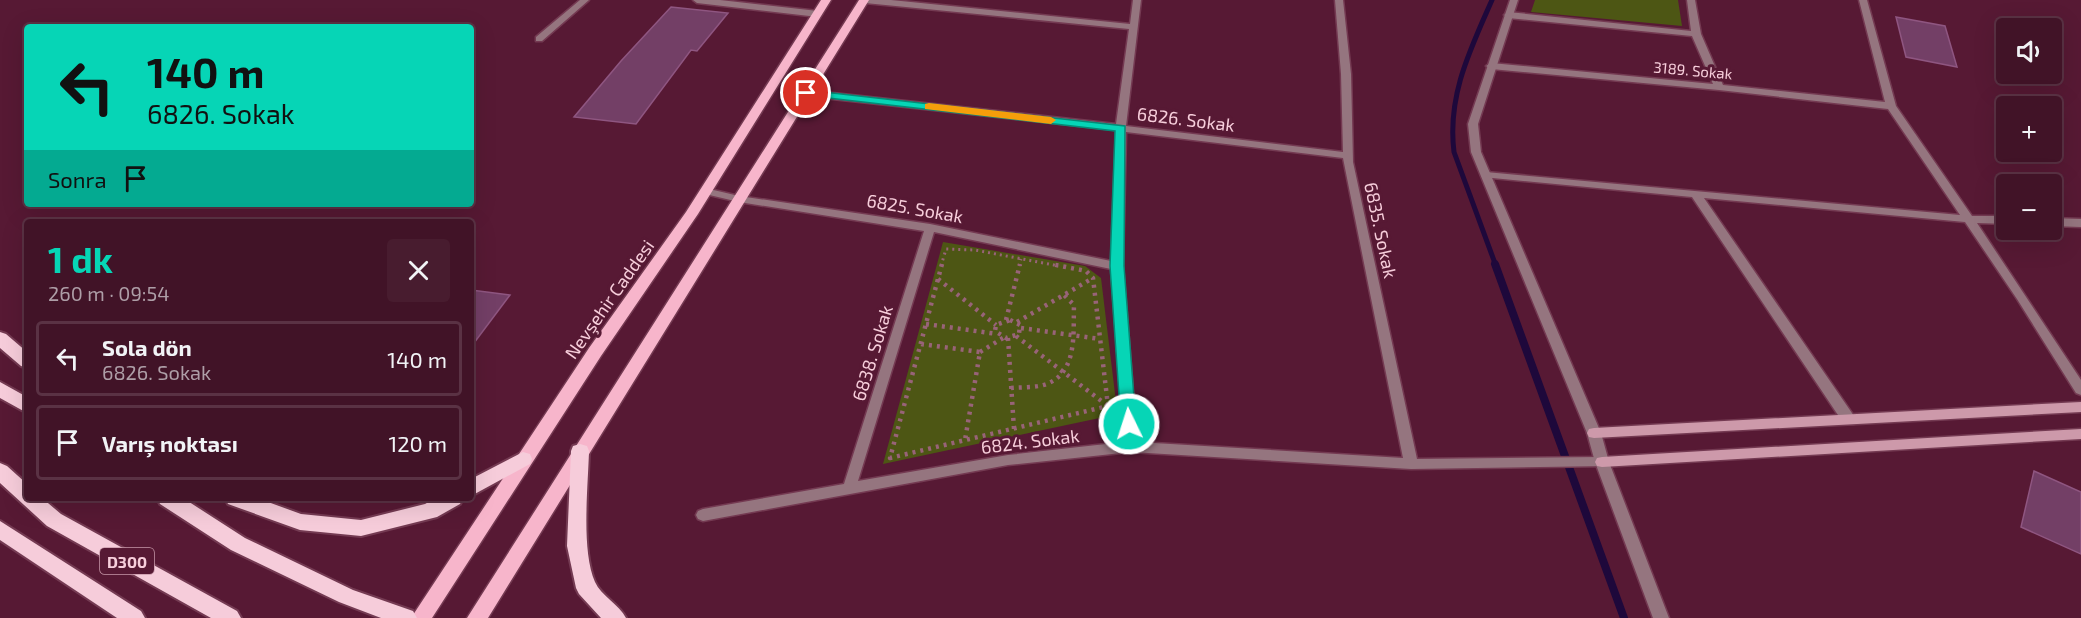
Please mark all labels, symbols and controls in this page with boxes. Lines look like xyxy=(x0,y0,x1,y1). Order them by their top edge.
map controls xyxy=(1996,18,2062,240)
button: sound xyxy=(1996,18,2062,84)
text: 140 m xyxy=(147,46,264,96)
icon: left xyxy=(48,48,126,126)
street label: 3189. Sokak xyxy=(1653,58,1734,82)
pin xyxy=(780,67,831,118)
icon: arrive xyxy=(789,76,822,109)
button: + xyxy=(1996,96,2062,162)
text: 6826. Sokak xyxy=(147,97,294,129)
street label: 6826. Sokak xyxy=(1136,102,1236,136)
icon: arrive xyxy=(119,162,152,195)
text: Sonra xyxy=(48,166,107,192)
button: − xyxy=(1996,174,2062,240)
street label: 6835. Sokak xyxy=(1360,180,1402,280)
street label: 6825. Sokak xyxy=(865,189,965,227)
street label: Nevşehir Caddesi xyxy=(560,235,659,363)
text: 1 dk xyxy=(48,237,113,280)
button: close xyxy=(387,239,450,302)
text: 260 m · 09:54 xyxy=(48,281,170,305)
street label: 6838. Sokak xyxy=(847,303,897,403)
text: Sola dön xyxy=(102,334,192,360)
icon: left xyxy=(51,342,84,375)
text: 140 m xyxy=(387,346,447,372)
text: 6826. Sokak xyxy=(102,360,211,384)
position arrow xyxy=(1097,392,1161,456)
street label: 6824. Sokak xyxy=(979,424,1081,458)
icon: arrive xyxy=(51,426,84,459)
text: Varış noktası xyxy=(102,430,238,456)
text: 120 m xyxy=(388,430,447,456)
road number: D300 xyxy=(100,548,154,574)

